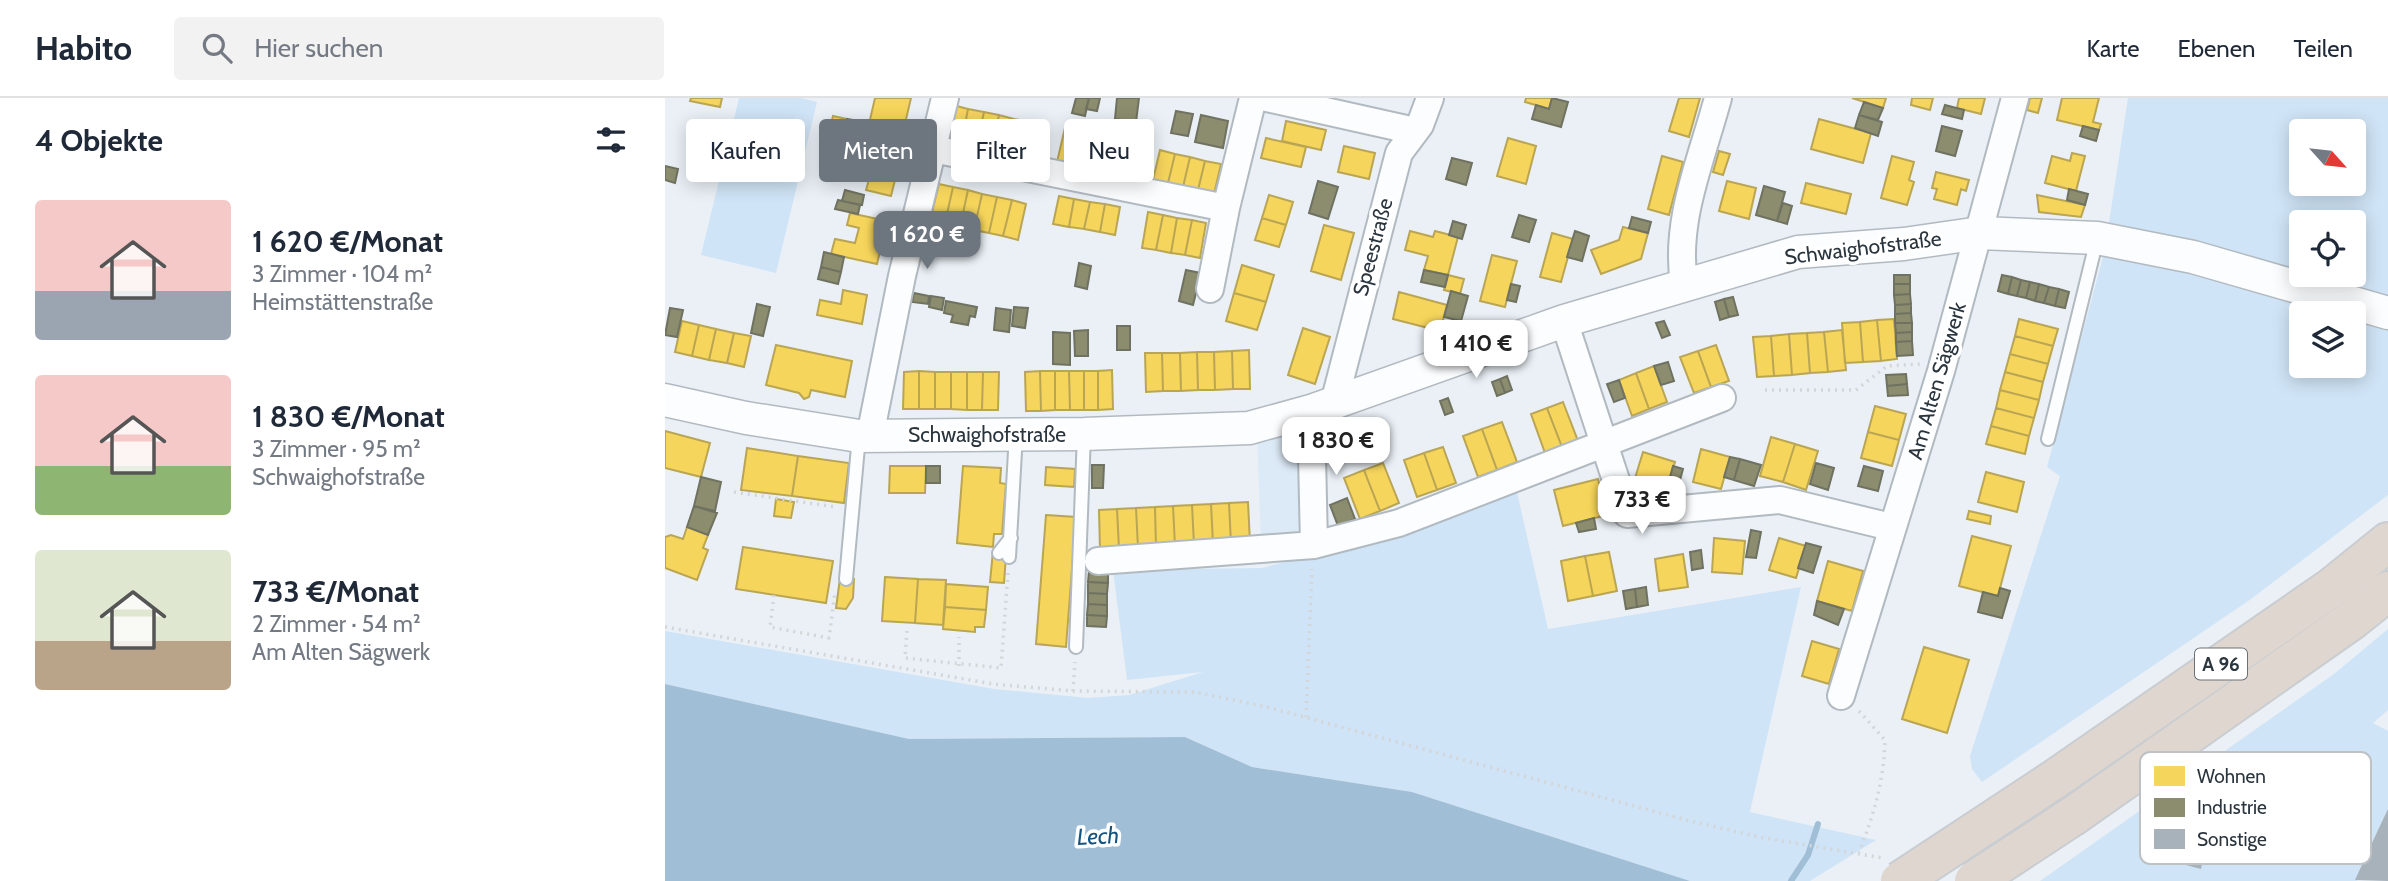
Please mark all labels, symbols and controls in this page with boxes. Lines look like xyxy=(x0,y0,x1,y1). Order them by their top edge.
search box xyxy=(174,17,664,80)
text: Habito xyxy=(35,28,132,68)
icon: search xyxy=(198,29,236,67)
text: Hier suchen xyxy=(254,32,383,64)
text: Karte xyxy=(2086,34,2139,63)
text: Ebenen xyxy=(2177,34,2255,63)
text: Teilen xyxy=(2293,34,2353,63)
chip: Kaufen xyxy=(686,119,805,182)
chip: Mieten xyxy=(819,119,937,182)
chip: Filter xyxy=(951,119,1050,182)
chip: Neu xyxy=(1064,119,1154,182)
north arrow xyxy=(2289,119,2366,196)
map controls xyxy=(2289,119,2366,378)
icon: filters xyxy=(592,121,630,159)
text: 4 Objekte xyxy=(35,122,163,159)
street label: Speestraße xyxy=(1347,195,1398,299)
button: locate xyxy=(2289,210,2366,287)
pin: 1 620 € xyxy=(862,212,992,271)
text: 1 620 € xyxy=(890,220,964,248)
text: 1 620 €/Monat xyxy=(252,223,443,260)
street label: Schwaighofstraße xyxy=(1783,225,1943,270)
icon: home xyxy=(91,228,175,312)
text: 3 Zimmer · 104 m² xyxy=(252,260,432,288)
text: Heimstättenstraße xyxy=(252,288,433,316)
street label: Am Alten Sägwerk xyxy=(1902,299,1971,462)
button: layers xyxy=(2289,301,2366,378)
pin: 1 410 € xyxy=(1411,320,1541,380)
text: 1 410 € xyxy=(1440,329,1512,357)
text: 1 830 €/Monat xyxy=(252,398,445,435)
icon: home xyxy=(91,403,175,487)
pin: 1 830 € xyxy=(1271,418,1401,477)
street label: Schwaighofstraße xyxy=(908,422,1066,447)
text: 1 830 € xyxy=(1298,426,1374,454)
text: 3 Zimmer · 95 m² xyxy=(252,435,421,463)
text: Schwaighofstraße xyxy=(252,463,425,491)
pin: 733 € xyxy=(1593,476,1691,536)
text: 733 € xyxy=(1614,485,1670,513)
text: 733 €/Monat xyxy=(252,573,419,610)
icon: home xyxy=(91,578,175,662)
text: 2 Zimmer · 54 m² xyxy=(252,610,421,638)
text: Am Alten Sägwerk xyxy=(252,638,430,666)
road number: A 96 xyxy=(2195,649,2247,680)
legend xyxy=(2140,752,2371,864)
text: Wohnen xyxy=(2197,765,2266,788)
text: Industrie xyxy=(2197,796,2267,819)
water label: Lech xyxy=(1076,821,1120,851)
text: Sonstige xyxy=(2197,828,2267,851)

